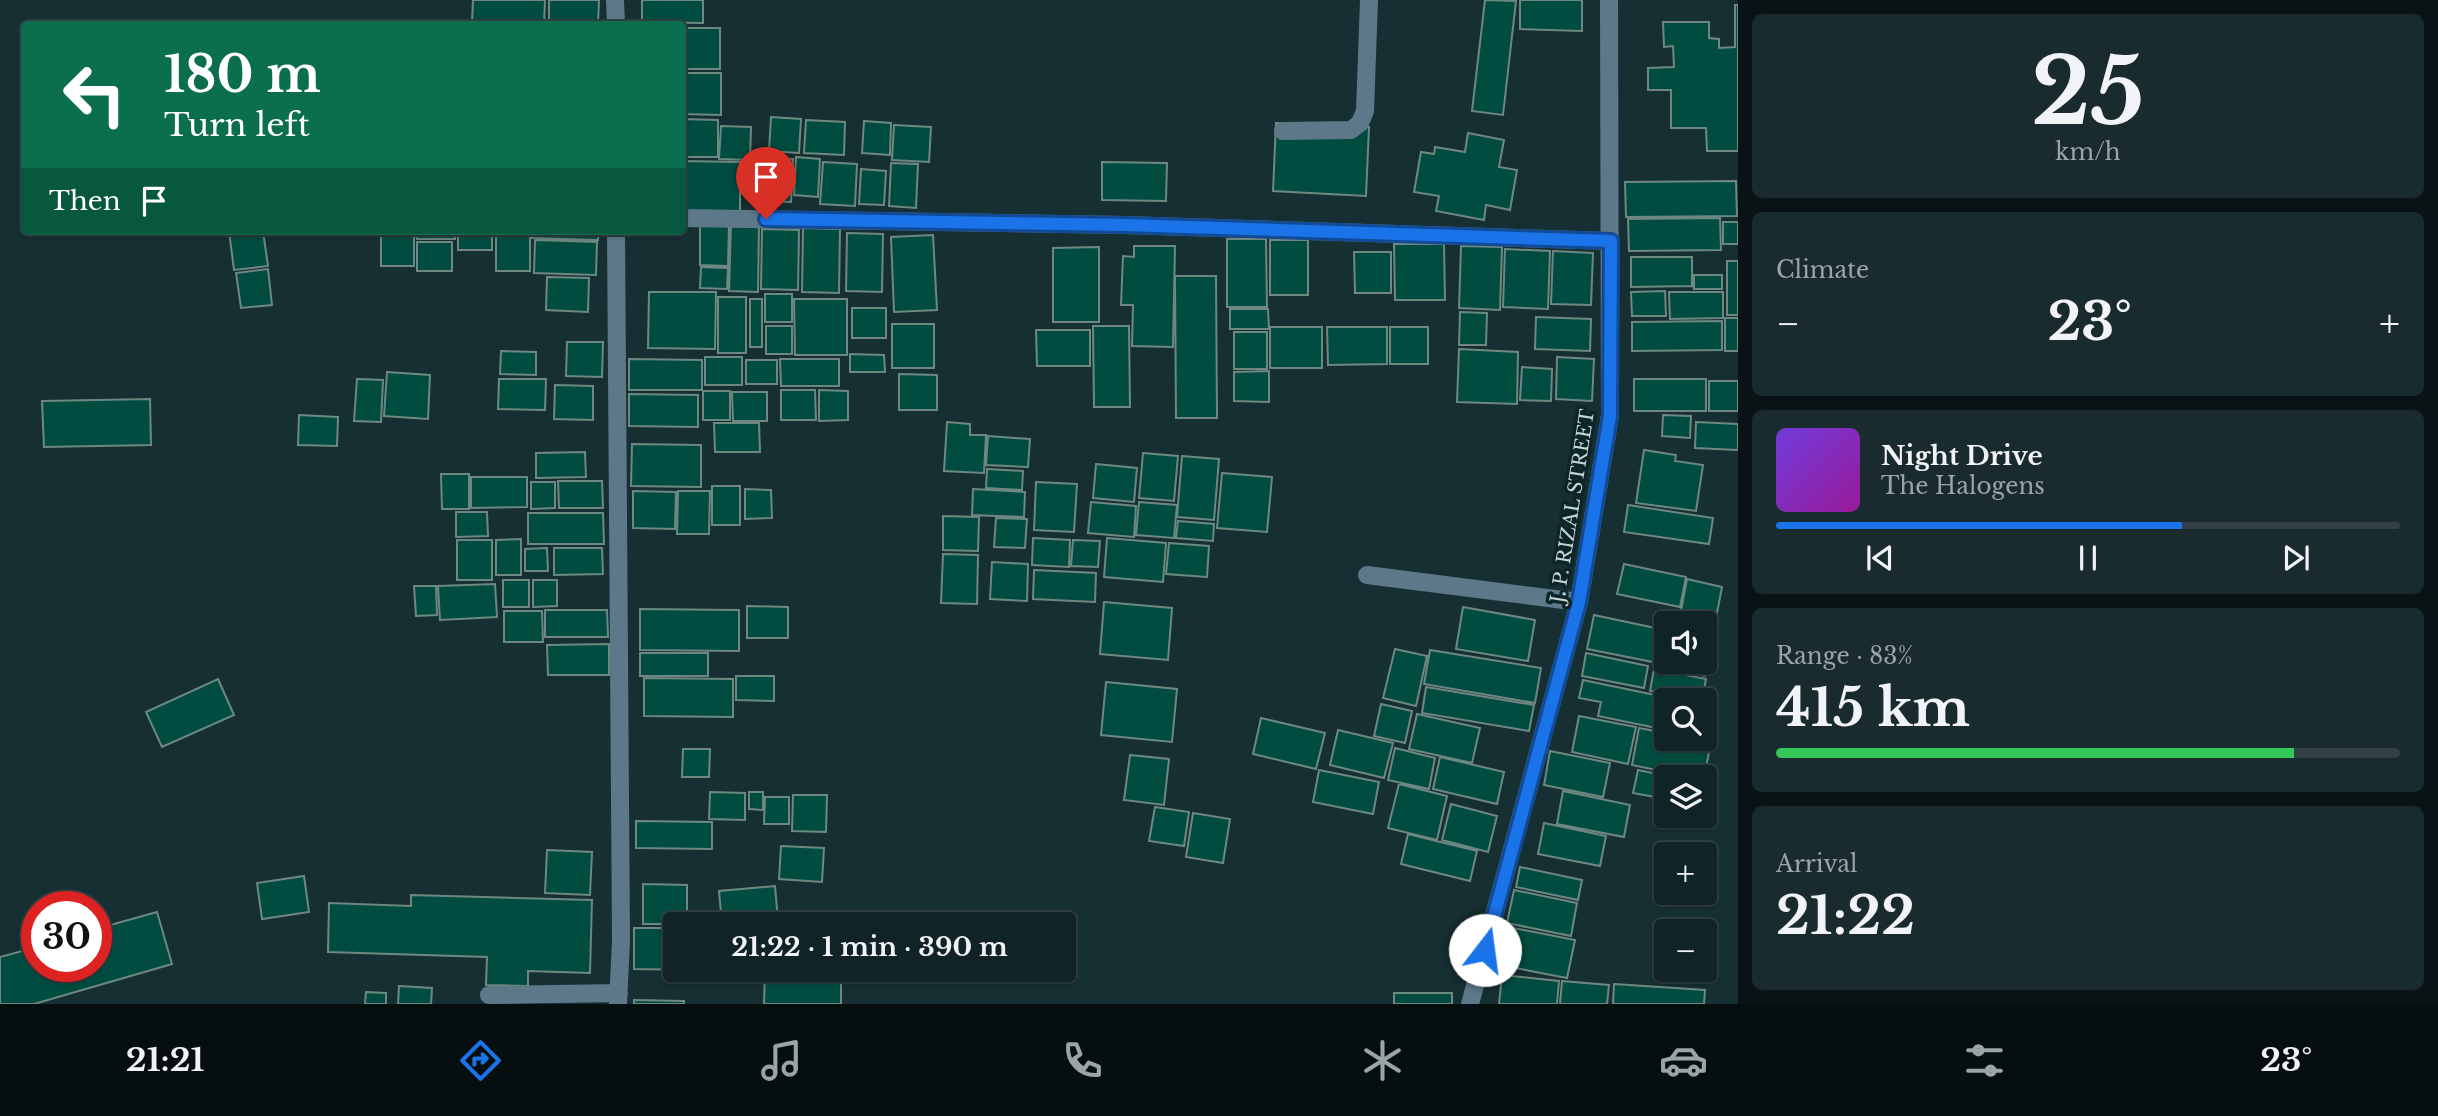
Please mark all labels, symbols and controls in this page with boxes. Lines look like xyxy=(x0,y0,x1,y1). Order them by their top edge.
text: 25 xyxy=(2031,36,2145,149)
text: 180 m xyxy=(164,44,321,105)
icon: left xyxy=(49,49,140,140)
text: Turn left xyxy=(164,105,310,145)
text: km/h xyxy=(2055,138,2121,166)
pin xyxy=(736,147,796,219)
icon: arrive xyxy=(747,158,785,196)
icon: arrive xyxy=(135,182,173,220)
text: Then xyxy=(49,185,121,217)
text: Climate xyxy=(1776,256,1869,284)
text: 23° xyxy=(2047,290,2132,354)
text: − xyxy=(1776,300,1800,347)
text: + xyxy=(2379,300,2400,347)
street label: J. P. RIZAL STREET xyxy=(1545,408,1599,608)
text: Night Drive xyxy=(1881,440,2043,472)
text: The Halogens xyxy=(1881,472,2045,500)
icon: previous xyxy=(1861,539,1899,577)
icon: pause xyxy=(2069,539,2107,577)
icon: next xyxy=(2277,539,2315,577)
map controls xyxy=(1654,611,1717,982)
button: sound xyxy=(1654,611,1717,674)
text: Range · 83% xyxy=(1776,642,1913,670)
text: 415 km xyxy=(1776,676,1970,740)
button: search xyxy=(1654,688,1717,751)
button: layers xyxy=(1654,765,1717,828)
button: + xyxy=(1654,842,1717,905)
text: Arrival xyxy=(1776,850,1857,878)
text: 21:22 xyxy=(1776,884,1915,948)
speed limit sign: 30 xyxy=(21,891,112,982)
position arrow xyxy=(1448,913,1522,987)
button: − xyxy=(1654,919,1717,982)
text: 21:22 · 1 min · 390 m xyxy=(731,931,1008,963)
icon: directions xyxy=(456,1036,505,1085)
icon: music xyxy=(757,1036,806,1085)
icon: phone xyxy=(1058,1036,1107,1085)
icon: climate xyxy=(1358,1036,1407,1085)
icon: car xyxy=(1659,1036,1708,1085)
icon: filters xyxy=(1960,1036,2009,1085)
text: 21:21 xyxy=(126,1040,204,1080)
text: 23° xyxy=(2260,1040,2312,1080)

